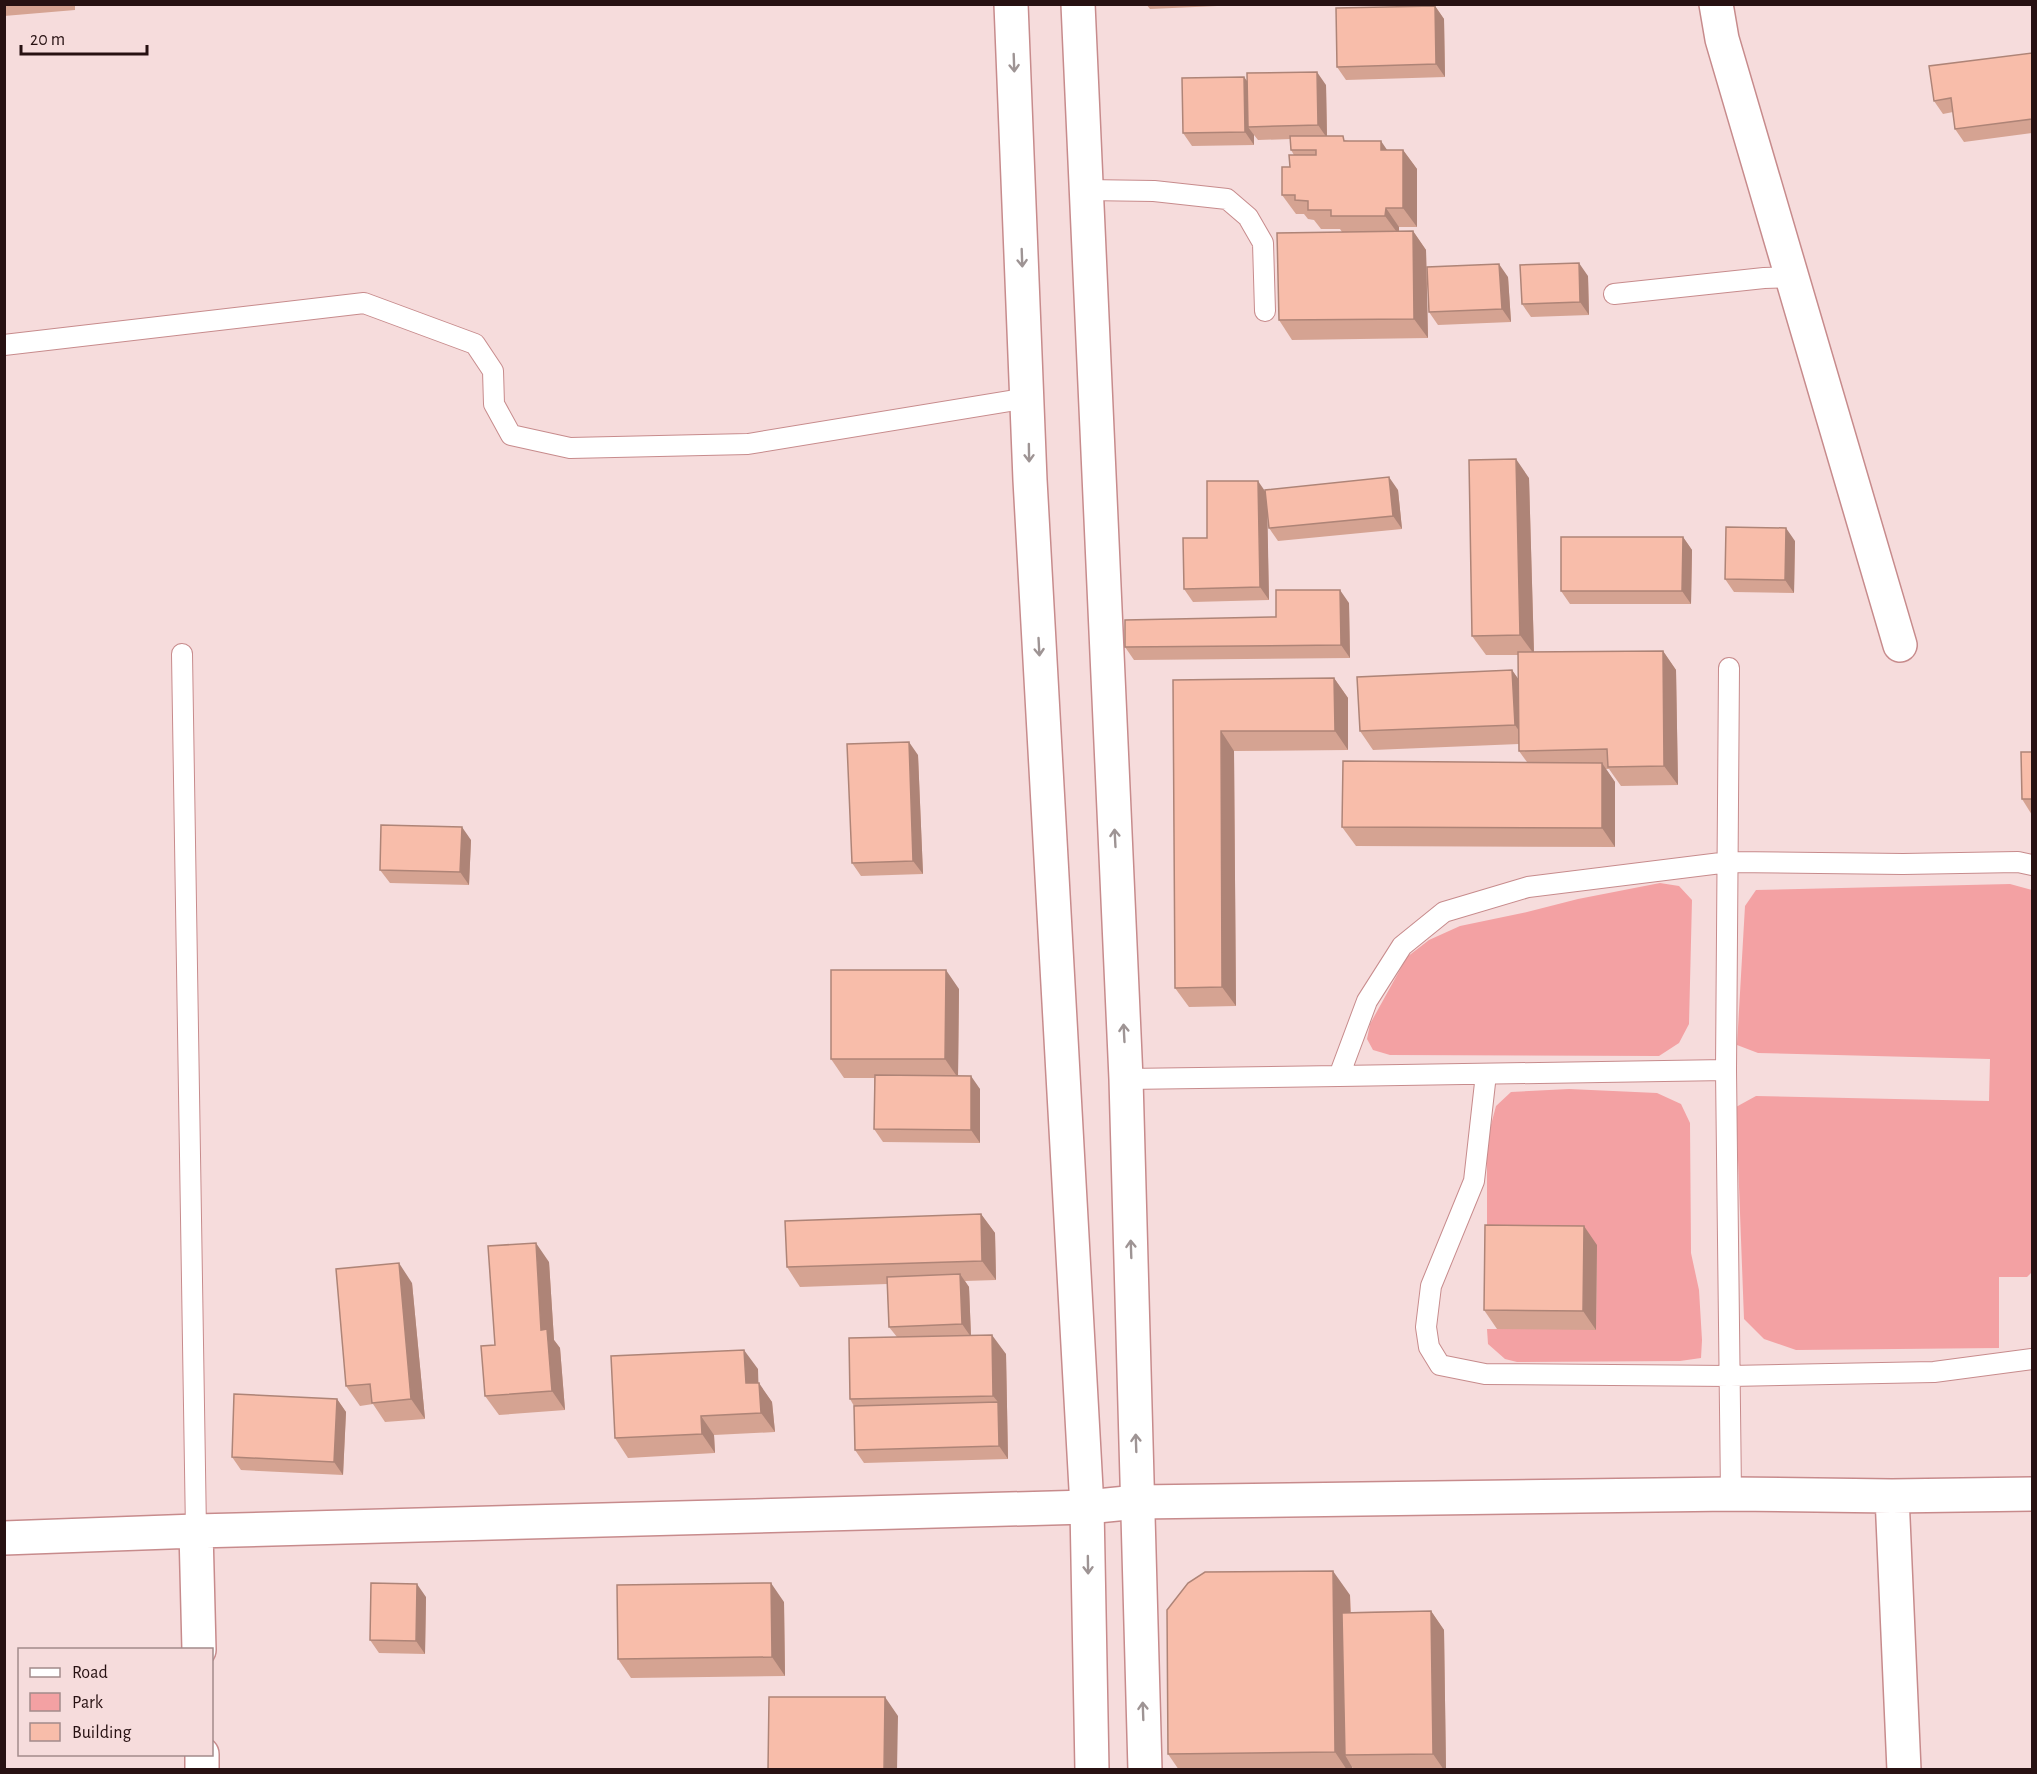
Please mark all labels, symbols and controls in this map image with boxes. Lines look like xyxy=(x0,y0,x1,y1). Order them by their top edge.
scale bar xyxy=(21,18,147,56)
text: 20 m xyxy=(30,31,65,49)
one-way arrow xyxy=(1008,52,1019,72)
one-way arrow xyxy=(1016,247,1028,267)
one-way arrow xyxy=(1023,442,1035,462)
one-way arrow xyxy=(1034,637,1045,657)
one-way arrow xyxy=(1110,828,1121,848)
one-way arrow xyxy=(1119,1023,1130,1043)
one-way arrow xyxy=(1125,1239,1136,1259)
one-way arrow xyxy=(1130,1434,1142,1454)
one-way arrow xyxy=(1082,1555,1094,1575)
legend xyxy=(18,1648,213,1756)
text: Road xyxy=(72,1664,108,1682)
text: Park xyxy=(72,1694,104,1712)
one-way arrow xyxy=(1137,1702,1149,1722)
text: Building xyxy=(72,1724,132,1742)

